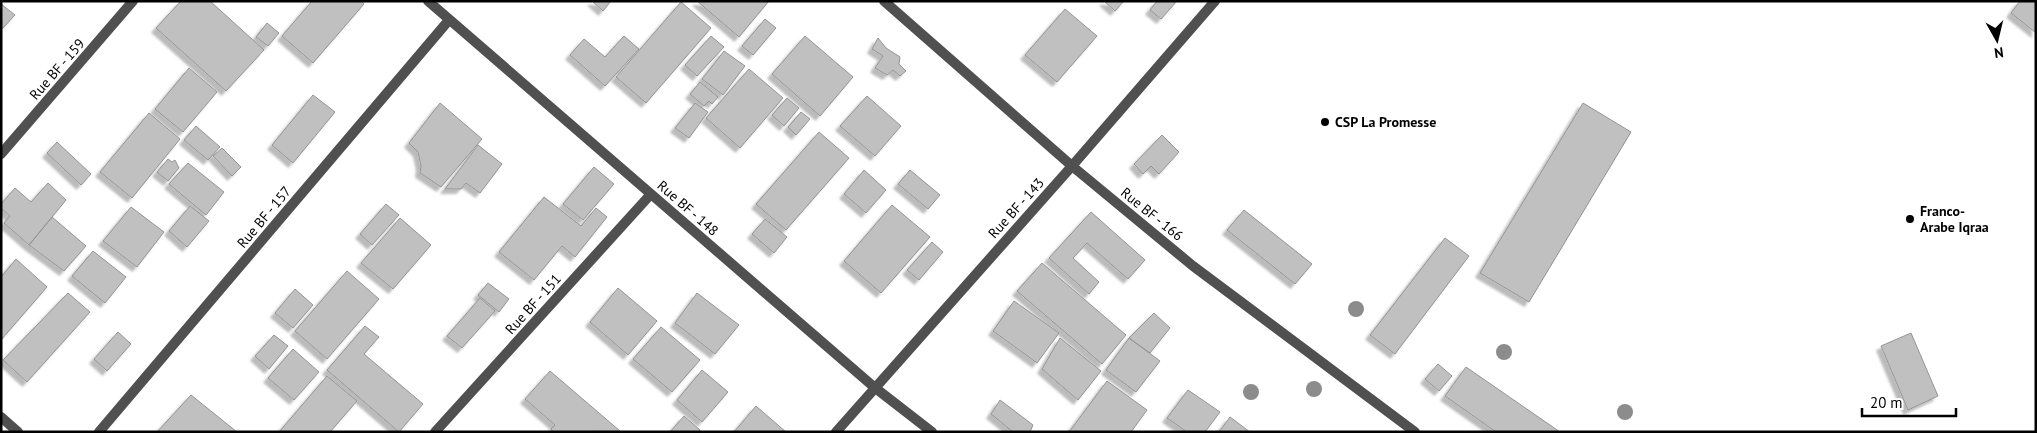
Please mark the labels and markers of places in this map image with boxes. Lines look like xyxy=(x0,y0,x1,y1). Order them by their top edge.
place label: CSP La Promesse xyxy=(1335,113,1436,131)
marker: CSP La Promesse xyxy=(1319,116,1331,128)
place label: Franco- Arabe Iqraa xyxy=(1920,202,1989,236)
marker: Franco- Arabe Iqraa xyxy=(1904,213,1916,225)

